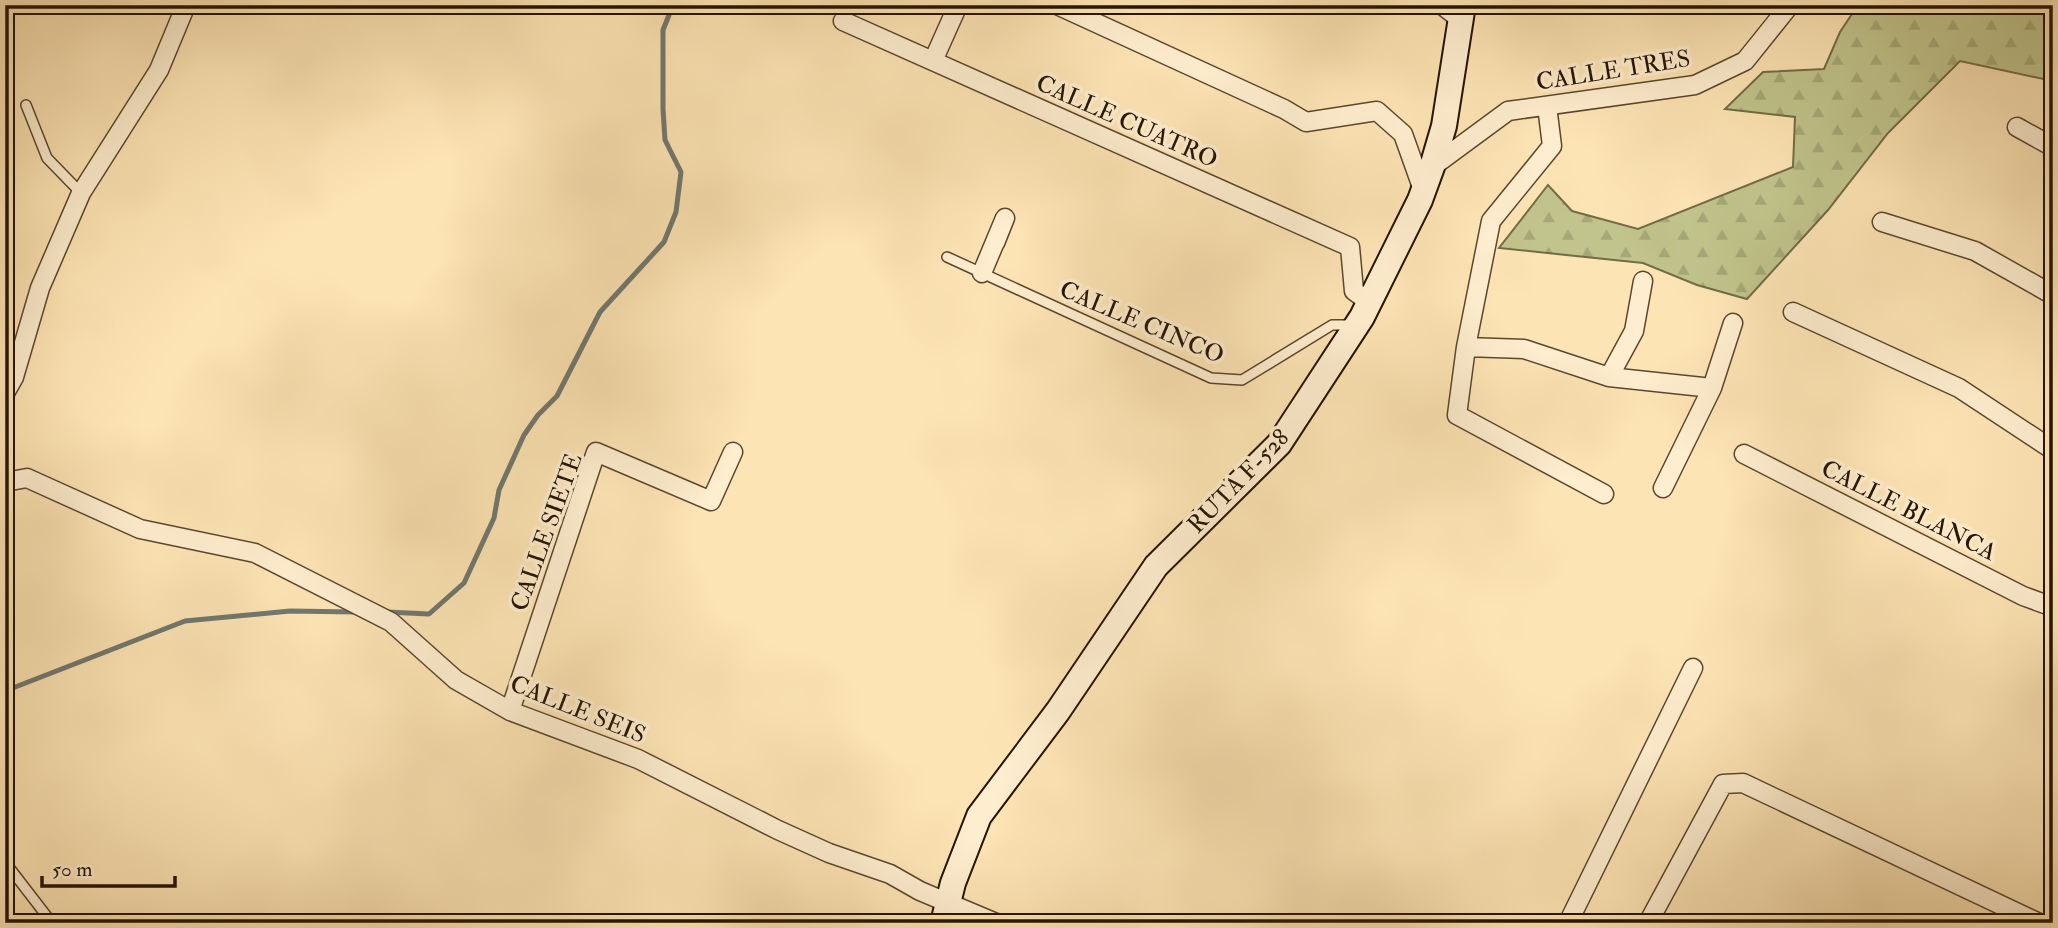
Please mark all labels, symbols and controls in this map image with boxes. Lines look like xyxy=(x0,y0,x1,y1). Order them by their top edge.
street label: CALLE TRES xyxy=(1534,43,1692,98)
street label: CALLE CUATRO xyxy=(1031,68,1222,175)
street label: CALLE CINCO xyxy=(1055,274,1229,371)
street label: RUTA F-528 xyxy=(1181,423,1296,540)
street label: CALLE SIETE xyxy=(504,449,589,615)
street label: CALLE BLANCA xyxy=(1816,453,2002,568)
street label: CALLE SEIS xyxy=(505,668,650,751)
scale bar xyxy=(42,844,175,888)
text: 50 m xyxy=(52,856,93,883)

